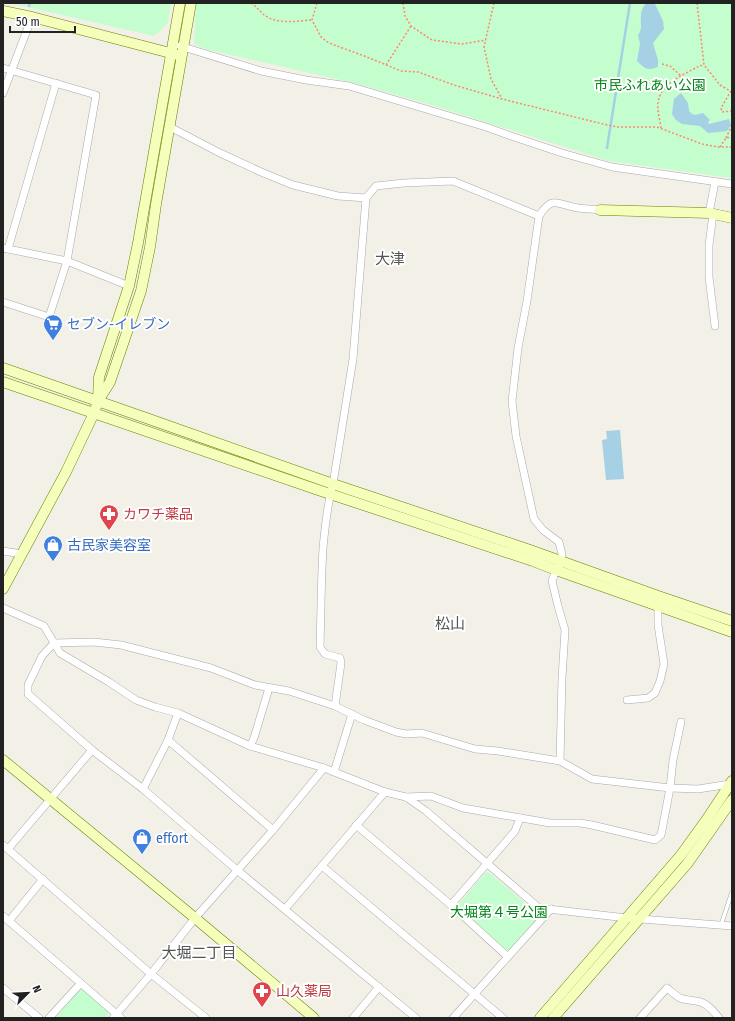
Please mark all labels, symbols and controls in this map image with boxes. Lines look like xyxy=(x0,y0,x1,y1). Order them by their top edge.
scale bar xyxy=(10,8,75,34)
text: 50 m xyxy=(16,15,40,29)
park label: 市民ふれあい公園 xyxy=(594,77,706,94)
district label: 大津 xyxy=(375,250,405,268)
supermarket icon: セブン-イレブン xyxy=(42,313,64,341)
place label: セブン-イレブン xyxy=(67,316,170,333)
pharmacy icon: カワチ薬品 xyxy=(98,503,120,531)
place label: カワチ薬品 xyxy=(123,506,193,523)
shop icon: 古民家美容室 xyxy=(42,534,64,562)
place label: 古民家美容室 xyxy=(67,537,151,554)
district label: 松山 xyxy=(435,615,465,633)
shop icon: effort xyxy=(131,827,153,855)
place label: effort xyxy=(156,830,189,847)
park label: 大堀第４号公園 xyxy=(450,904,548,921)
district label: 大堀二丁目 xyxy=(161,944,237,962)
north arrow xyxy=(8,973,48,1013)
pharmacy icon: 山久薬局 xyxy=(251,980,273,1008)
text: N xyxy=(29,983,44,995)
place label: 山久薬局 xyxy=(276,983,332,1000)

